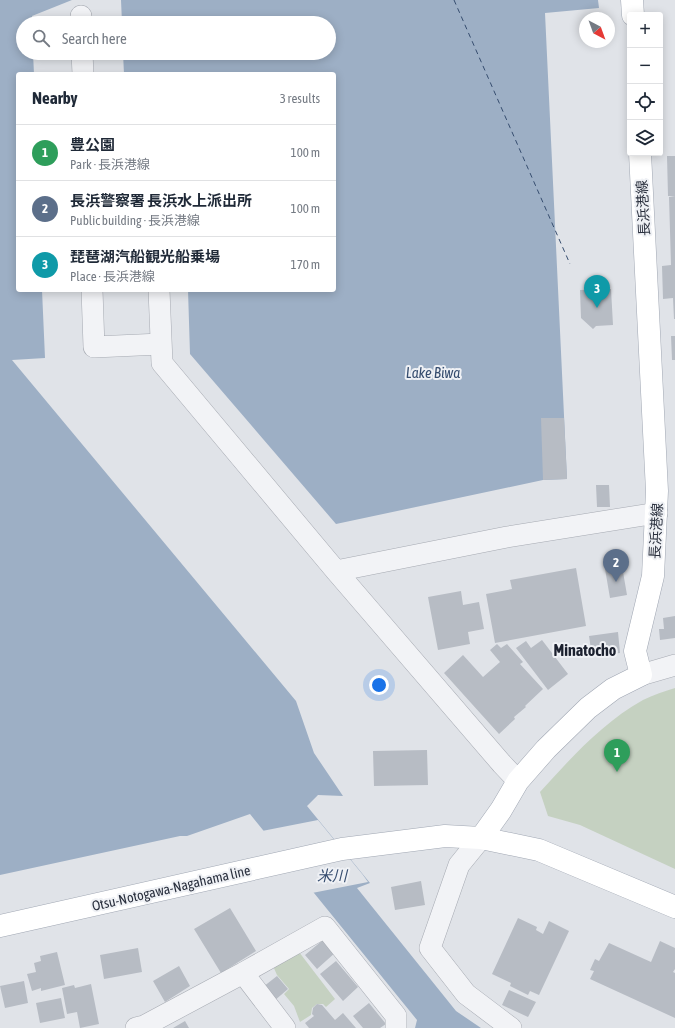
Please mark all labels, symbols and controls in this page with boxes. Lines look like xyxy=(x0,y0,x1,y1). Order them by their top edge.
north arrow xyxy=(579,12,615,48)
map controls xyxy=(627,12,663,156)
button: + xyxy=(627,12,663,48)
search box xyxy=(16,16,336,60)
icon: search xyxy=(30,27,52,49)
text: Search here xyxy=(62,30,127,47)
button: − xyxy=(627,48,663,84)
button: locate xyxy=(627,84,663,120)
text: Nearby xyxy=(32,88,78,108)
text: 3 results xyxy=(280,91,320,106)
button: layers xyxy=(627,120,663,156)
text: 豊公園 xyxy=(70,136,115,153)
text: 1 xyxy=(42,145,48,160)
text: 100 m xyxy=(291,145,320,160)
text: Park · 長浜港線 xyxy=(70,157,150,172)
street label: 長浜港線 xyxy=(634,180,652,236)
text: 長浜警察署 長浜水上派出所 xyxy=(70,192,252,209)
text: 2 xyxy=(42,201,48,216)
text: 100 m xyxy=(291,201,320,216)
text: Public building · 長浜港線 xyxy=(70,213,200,228)
text: 琵琶湖汽船観光船乗場 xyxy=(70,248,220,265)
text: 3 xyxy=(42,257,48,272)
text: 170 m xyxy=(291,257,320,272)
text: Place · 長浜港線 xyxy=(70,269,155,284)
pin: 3 xyxy=(584,275,610,308)
water label: Lake Biwa xyxy=(406,364,460,381)
street label: 長浜港線 xyxy=(647,503,665,559)
pin: 2 xyxy=(603,549,629,582)
district label: Minatocho xyxy=(554,641,617,659)
your location xyxy=(369,675,389,695)
pin: 1 xyxy=(604,739,630,772)
street label: Otsu-Notogawa-Nagahama line xyxy=(90,862,252,914)
water label: 米川 xyxy=(317,867,349,884)

